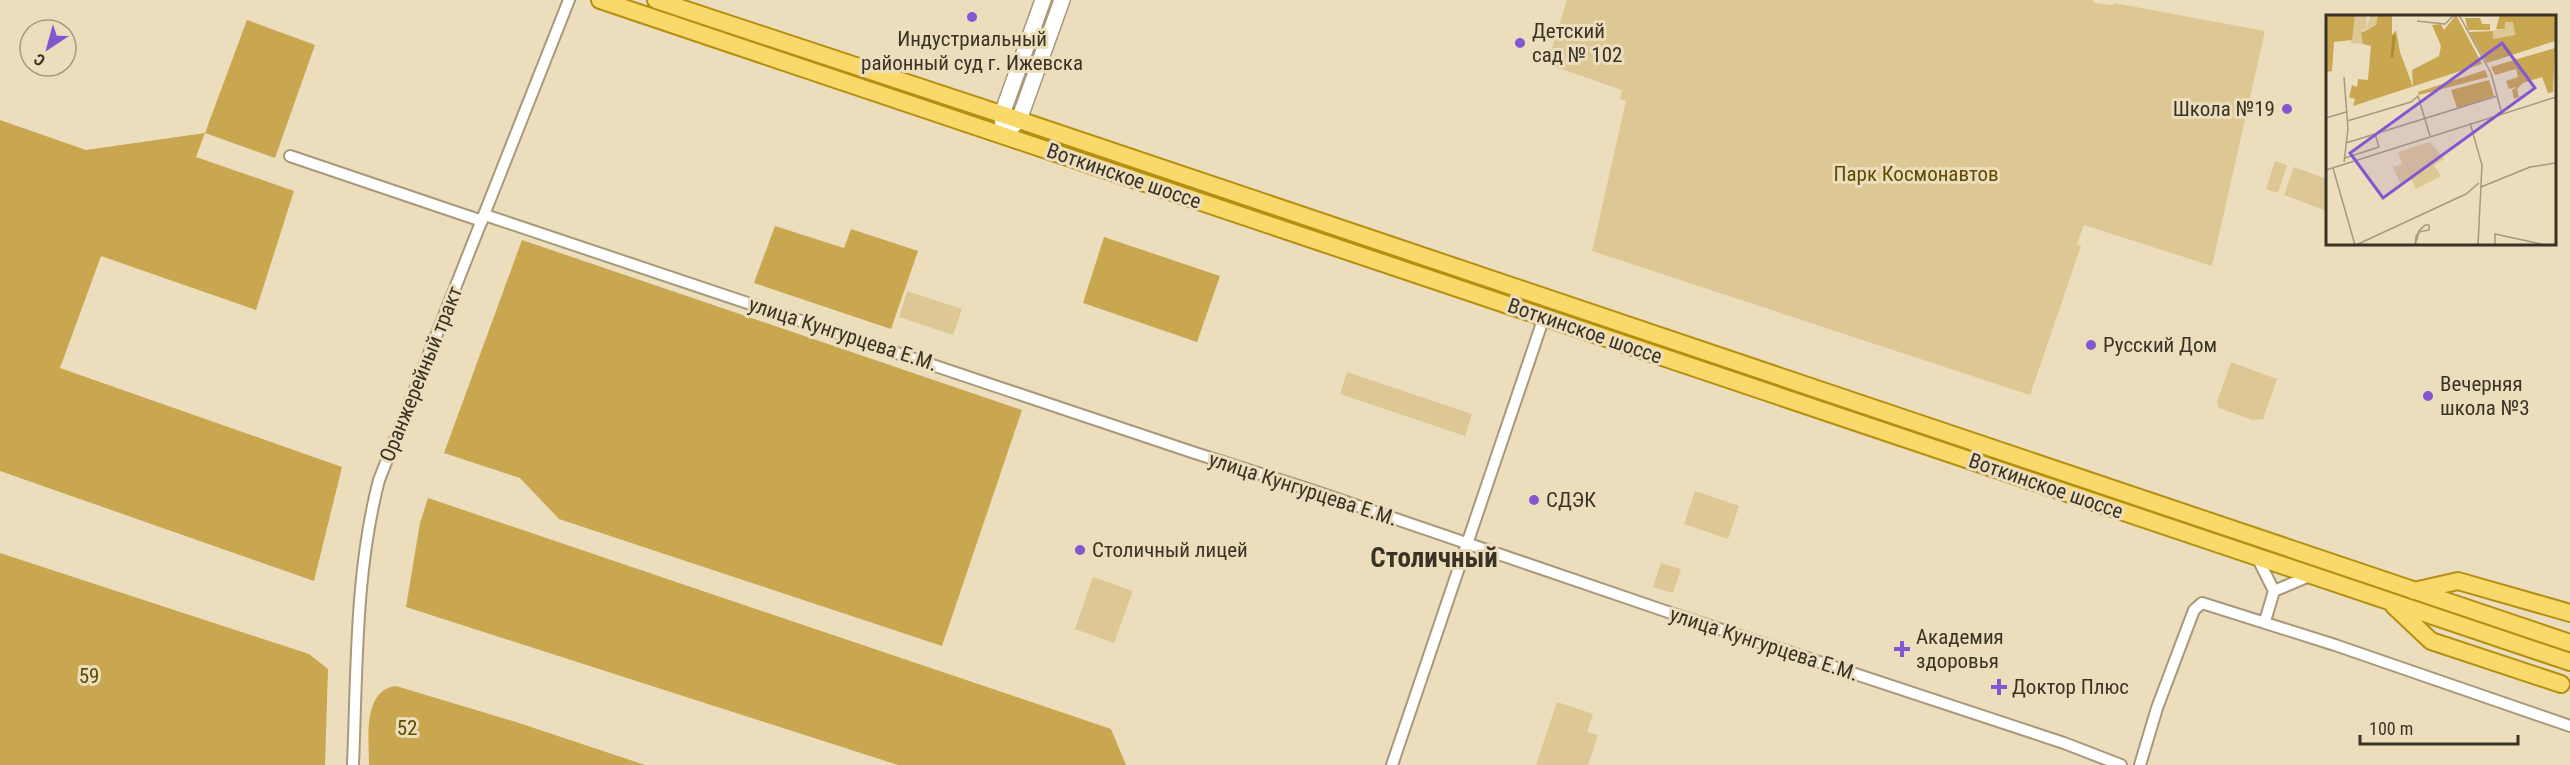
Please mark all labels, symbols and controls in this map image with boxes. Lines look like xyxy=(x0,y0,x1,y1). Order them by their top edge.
marker: Индустриальный районный суд г. Ижевска xyxy=(965,10,979,24)
inset map xyxy=(2326,15,2555,244)
north arrow xyxy=(18,18,78,78)
place label: Детский сад № 102 xyxy=(1532,19,1622,67)
place label: Индустриальный районный суд г. Ижевска xyxy=(861,27,1083,75)
marker: Детский сад № 102 xyxy=(1513,36,1527,50)
text: С xyxy=(30,49,49,70)
place label: Школа №19 xyxy=(2173,97,2275,121)
marker: Школа №19 xyxy=(2280,102,2294,116)
street label: Воткинское шоссе xyxy=(1044,138,1204,214)
park label: Парк Космонавтов xyxy=(1833,162,1999,186)
street label: Оранжерейный тракт xyxy=(375,283,467,465)
street label: улица Кунгурцева Е.М. xyxy=(746,292,940,376)
street label: Воткинское шоссе xyxy=(1505,293,1665,369)
place label: Русский Дом xyxy=(2103,333,2217,357)
marker: Русский Дом xyxy=(2084,338,2098,352)
place label: Вечерняя школа №3 xyxy=(2440,372,2530,420)
marker: Вечерняя школа №3 xyxy=(2421,389,2435,403)
street label: улица Кунгурцева Е.М. xyxy=(1206,447,1400,531)
street label: Воткинское шоссе xyxy=(1966,448,2126,524)
place label: СДЭК xyxy=(1546,488,1596,512)
marker: СДЭК xyxy=(1527,493,1541,507)
place label: Столичный лицей xyxy=(1092,538,1248,562)
district label: Столичный xyxy=(1370,542,1498,574)
marker: Столичный лицей xyxy=(1073,543,1087,557)
street label: улица Кунгурцева Е.М. xyxy=(1667,602,1861,686)
place label: Академия здоровья xyxy=(1916,625,2004,673)
marker: Академия здоровья xyxy=(1893,640,1911,658)
park label: 59 xyxy=(79,664,99,688)
place label: Доктор Плюс xyxy=(2012,675,2129,699)
marker: Доктор Плюс xyxy=(1990,678,2008,696)
scale bar xyxy=(2360,708,2518,746)
park label: 52 xyxy=(397,716,417,740)
text: 100 m xyxy=(2369,718,2413,739)

